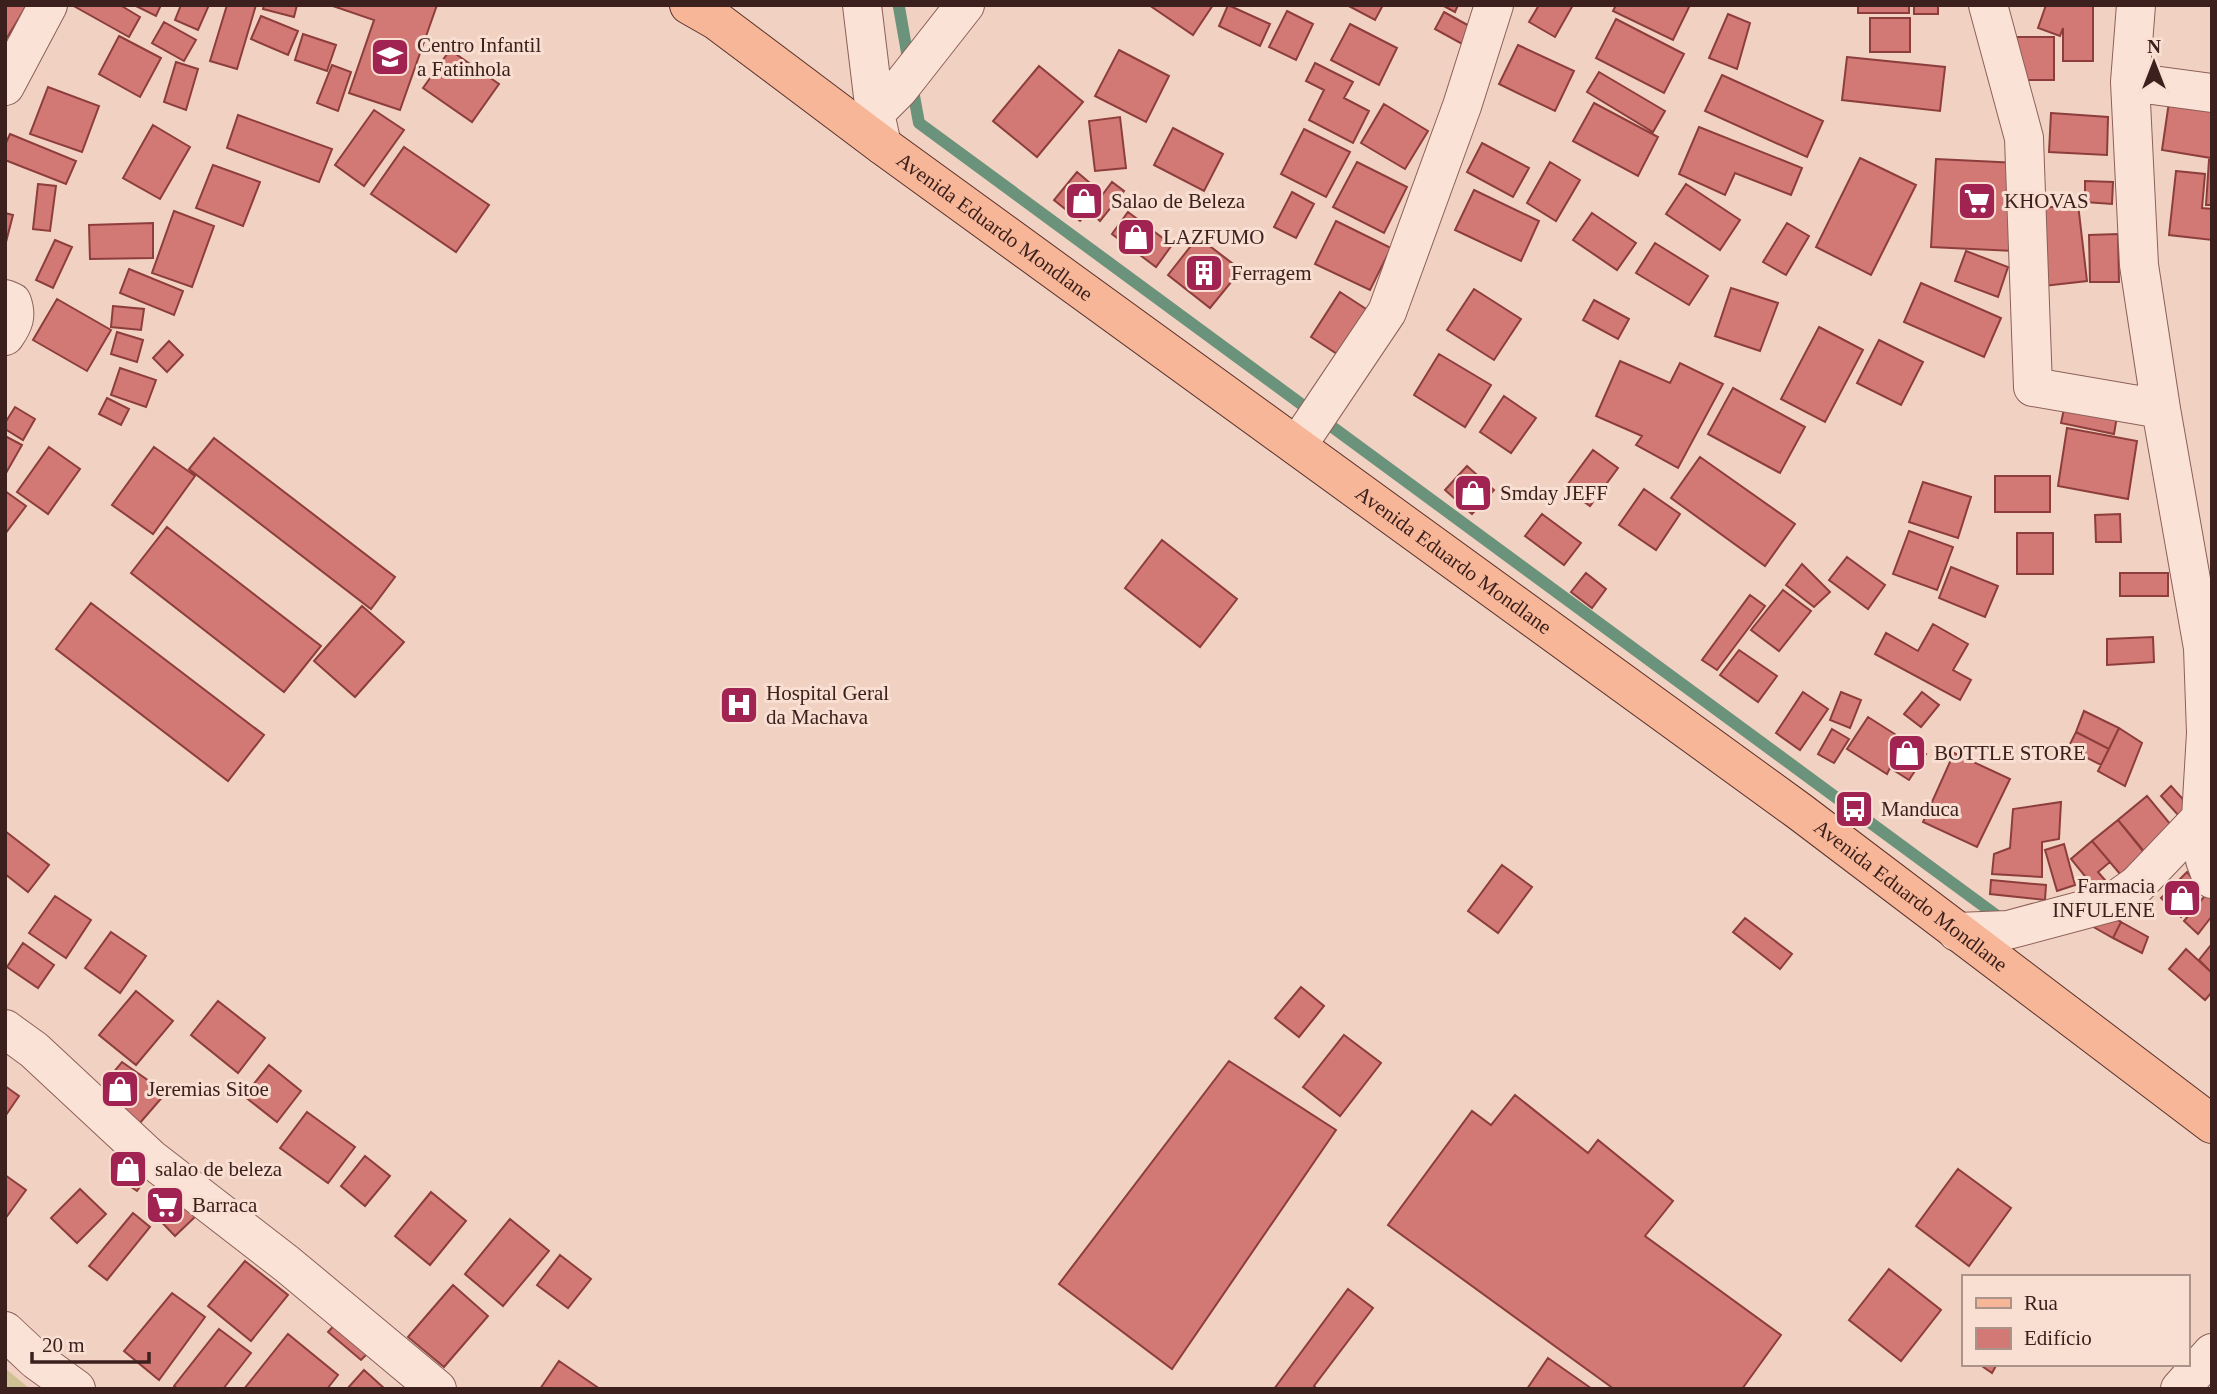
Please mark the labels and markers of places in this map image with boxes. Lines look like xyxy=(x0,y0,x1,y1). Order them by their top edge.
place label: Centro Infantil a Fatinhola xyxy=(417,33,541,81)
school or university icon: Centro Infantil a Fatinhola xyxy=(369,36,411,78)
shop icon: Salao de Beleza xyxy=(1063,180,1105,222)
supermarket icon: KHOVAS xyxy=(1956,180,1998,222)
place label: Salao de Beleza xyxy=(1111,189,1246,213)
place label: KHOVAS xyxy=(2004,189,2089,213)
shop icon: LAZFUMO xyxy=(1115,216,1157,258)
place label: LAZFUMO xyxy=(1163,225,1265,249)
building icon: Ferragem xyxy=(1183,252,1225,294)
place label: Ferragem xyxy=(1231,261,1311,285)
shop icon: Smday JEFF xyxy=(1452,472,1494,514)
place label: Smday JEFF xyxy=(1500,481,1608,505)
place label: Hospital Geral da Machava xyxy=(766,681,889,729)
hospital icon: Hospital Geral da Machava xyxy=(718,684,760,726)
shop icon: BOTTLE STORE xyxy=(1886,732,1928,774)
place label: BOTTLE STORE xyxy=(1934,741,2086,765)
bus stop icon: Manduca xyxy=(1833,788,1875,830)
place label: Manduca xyxy=(1881,797,1960,821)
place label: Farmacia INFULENE xyxy=(2052,874,2156,922)
shop icon: Farmacia INFULENE xyxy=(2161,877,2203,919)
shop icon: Jeremias Sitoe xyxy=(99,1068,141,1110)
place label: Jeremias Sitoe xyxy=(147,1077,269,1101)
shop icon: salao de beleza xyxy=(107,1148,149,1190)
place label: salao de beleza xyxy=(155,1157,283,1181)
supermarket icon: Barraca xyxy=(144,1184,186,1226)
place label: Barraca xyxy=(192,1193,258,1217)

